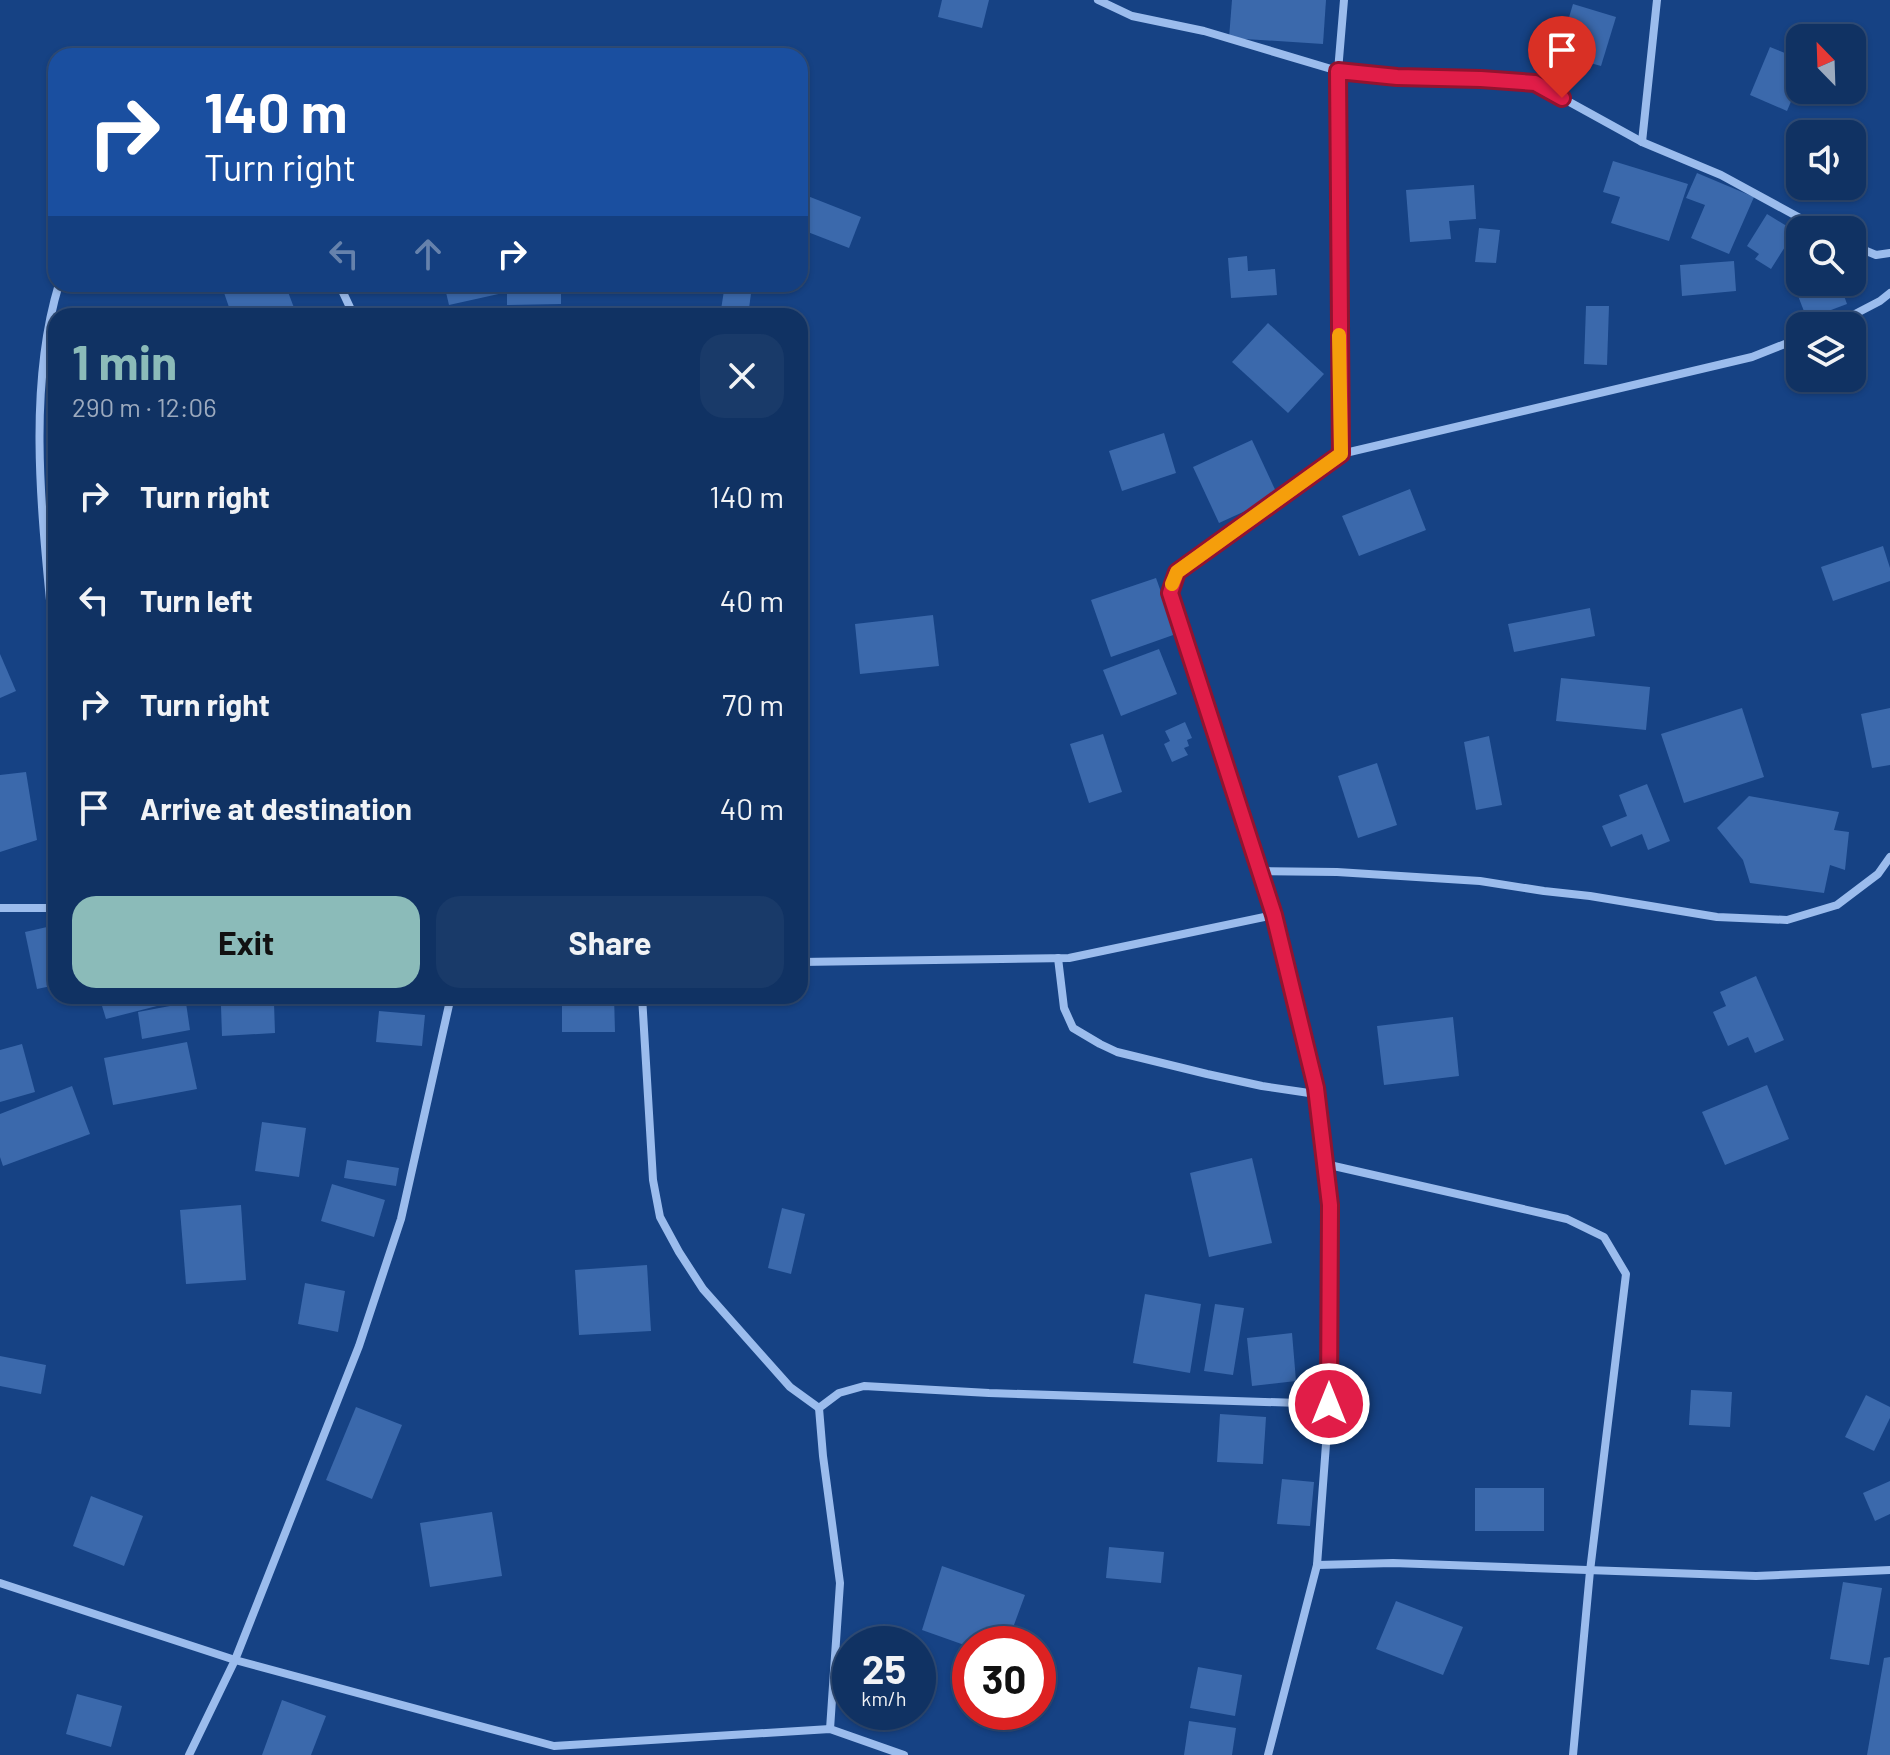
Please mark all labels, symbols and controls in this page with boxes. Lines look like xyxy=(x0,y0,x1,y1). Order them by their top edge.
pin xyxy=(1528,16,1596,98)
north arrow xyxy=(1786,24,1866,104)
map controls xyxy=(1786,24,1866,392)
icon: arrive xyxy=(1540,28,1584,72)
text: 140 m xyxy=(204,77,348,144)
icon: right xyxy=(72,80,176,184)
button: sound xyxy=(1786,120,1866,200)
text: Turn right xyxy=(204,145,356,188)
button: search xyxy=(1786,216,1866,296)
icon: left xyxy=(322,232,366,276)
icon: ahead xyxy=(406,232,450,276)
icon: right xyxy=(490,232,534,276)
button: layers xyxy=(1786,312,1866,392)
text: 1 min xyxy=(72,332,177,390)
button: close xyxy=(700,334,784,418)
text: 290 m · 12:06 xyxy=(72,391,217,422)
icon: right xyxy=(72,474,116,518)
text: Turn right xyxy=(140,478,270,514)
text: 140 m xyxy=(709,478,784,514)
icon: left xyxy=(72,578,116,622)
text: Turn left xyxy=(140,582,253,618)
text: 40 m xyxy=(720,582,784,618)
icon: right xyxy=(72,682,116,726)
text: Turn right xyxy=(140,686,270,722)
text: 70 m xyxy=(722,686,784,722)
icon: arrive xyxy=(72,786,116,830)
text: Arrive at destination xyxy=(140,790,412,826)
text: 40 m xyxy=(720,790,784,826)
button: Exit xyxy=(72,896,420,988)
button: Share xyxy=(436,896,784,988)
position arrow xyxy=(1287,1362,1371,1446)
speed limit sign: 30 xyxy=(952,1626,1056,1730)
text: 25 xyxy=(862,1644,906,1692)
text: km/h xyxy=(861,1686,907,1710)

